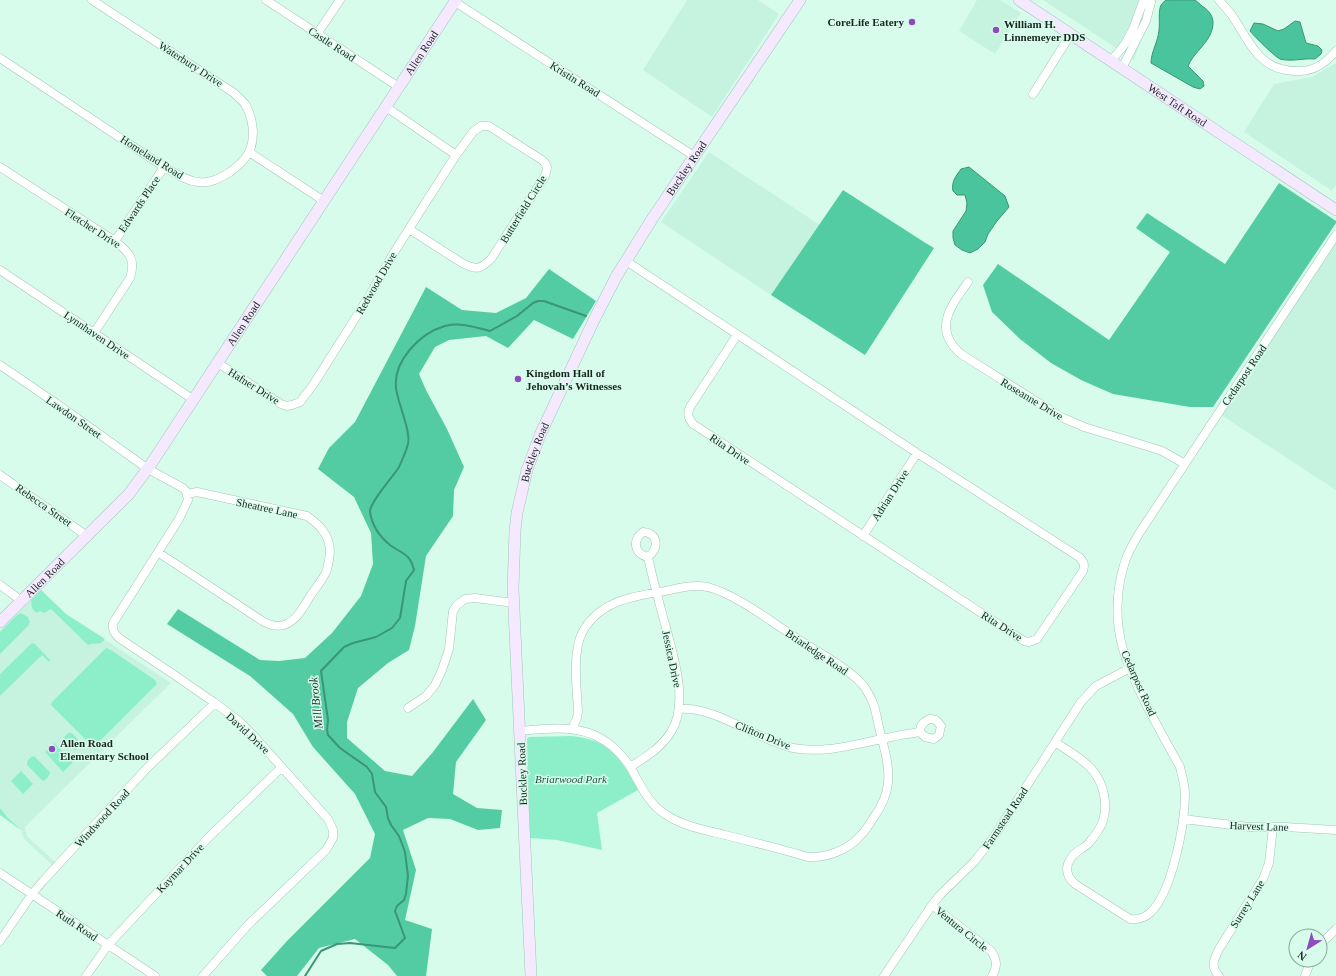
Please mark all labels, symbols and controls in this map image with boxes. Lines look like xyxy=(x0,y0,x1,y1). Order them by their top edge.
place label: CoreLife Eatery xyxy=(828,16,904,28)
marker: CoreLife Eatery xyxy=(907,17,917,27)
place label: William H. Linnemeyer DDS xyxy=(1004,18,1085,43)
street label: Castle Road xyxy=(306,24,358,64)
marker: William H. Linnemeyer DDS xyxy=(991,25,1001,35)
street label: Allen Road xyxy=(402,28,440,77)
street label: Waterbury Drive xyxy=(157,39,225,89)
street label: Kristin Road xyxy=(548,59,603,99)
street label: West Taft Road xyxy=(1146,81,1209,129)
street label: Homeland Road xyxy=(118,133,186,181)
street label: Buckley Road xyxy=(664,138,709,197)
street label: Butterfield Circle xyxy=(497,173,549,245)
street label: Edwards Place xyxy=(116,174,162,234)
street label: Fletcher Drive xyxy=(63,206,123,250)
street label: Redwood Drive xyxy=(353,250,399,316)
street label: Allen Road xyxy=(224,299,262,348)
street label: Lynnhaven Drive xyxy=(62,309,132,361)
street label: Cedarpost Road xyxy=(1219,342,1269,408)
street label: Hafner Drive xyxy=(226,365,282,407)
place label: Kingdom Hall of Jehovah’s Witnesses xyxy=(526,367,622,392)
marker: Kingdom Hall of Jehovah’s Witnesses xyxy=(513,374,523,384)
street label: Roseanne Drive xyxy=(999,376,1065,422)
street label: Lawdon Street xyxy=(44,394,104,440)
street label: Buckley Road xyxy=(518,420,551,483)
street label: Rita Drive xyxy=(708,431,753,467)
street label: Adrian Drive xyxy=(869,467,911,523)
street label: Rebecca Street xyxy=(14,481,74,529)
street label: Sheatree Lane xyxy=(235,496,299,520)
street label: Allen Road xyxy=(23,555,67,600)
street label: Rita Drive xyxy=(979,609,1025,643)
street label: Briarledge Road xyxy=(784,627,851,677)
street label: Jessica Drive xyxy=(660,629,684,689)
street label: Cedarpost Road xyxy=(1119,648,1159,718)
water label: Mill Brook xyxy=(306,676,326,731)
street label: David Drive xyxy=(224,710,272,756)
street label: Clifton Drive xyxy=(733,718,793,752)
place label: Allen Road Elementary School xyxy=(60,737,149,762)
street label: Buckley Road xyxy=(515,742,529,806)
marker: Allen Road Elementary School xyxy=(47,744,57,754)
park label: Briarwood Park xyxy=(535,773,608,785)
street label: Farmstead Road xyxy=(980,784,1030,851)
street label: Windwood Road xyxy=(72,786,132,849)
street label: Harvest Lane xyxy=(1229,819,1289,833)
street label: Kaymar Drive xyxy=(154,841,206,895)
street label: Surrey Lane xyxy=(1228,878,1266,930)
street label: Ventura Circle xyxy=(933,904,991,954)
street label: Ruth Road xyxy=(54,907,100,943)
north arrow xyxy=(1288,928,1328,968)
text: N xyxy=(1295,949,1309,963)

